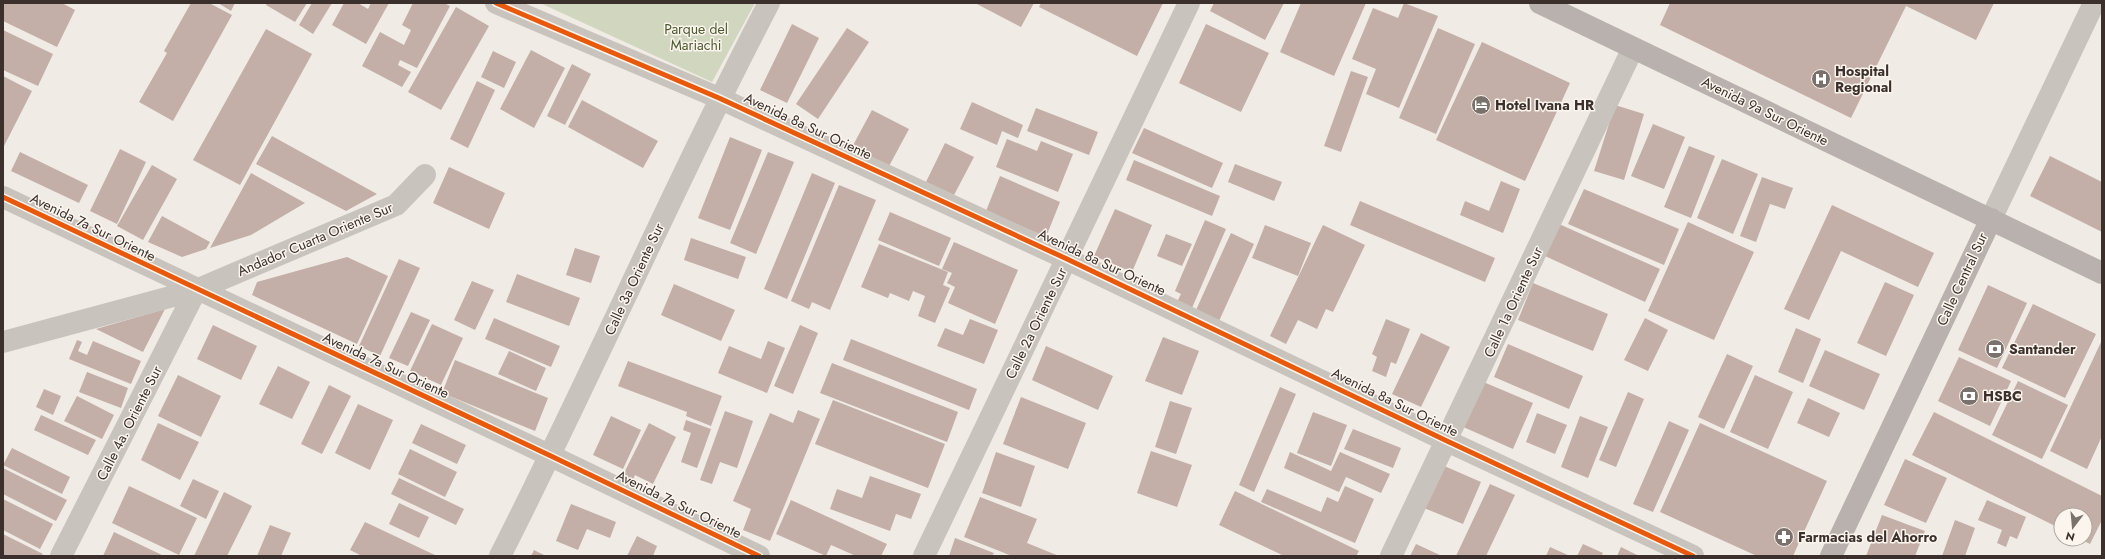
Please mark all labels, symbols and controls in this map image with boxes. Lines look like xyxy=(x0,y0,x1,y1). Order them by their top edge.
park label: Parque del Mariachi xyxy=(664,19,728,55)
place label: Hospital Regional xyxy=(1835,61,1892,97)
hospital icon: Hospital Regional xyxy=(1810,68,1832,90)
street label: Avenida 9a Sur Oriente xyxy=(1698,72,1832,150)
street label: Avenida 8a Sur Oriente xyxy=(741,88,875,164)
hotel icon: Hotel Ivana HR xyxy=(1470,94,1492,116)
place label: Hotel Ivana HR xyxy=(1495,95,1594,115)
street label: Avenida 7a Sur Oriente xyxy=(27,188,159,266)
street label: Andador Cuarta Oriente Sur xyxy=(234,197,396,281)
street label: Calle 3a Oriente Sur xyxy=(599,220,669,338)
street label: Avenida 8a Sur Oriente xyxy=(1035,224,1169,300)
street label: Calle Central Sur xyxy=(1932,229,1992,329)
street label: Calle 1a Oriente Sur xyxy=(1479,243,1548,361)
street label: Calle 2a Oriente Sur xyxy=(1000,264,1072,382)
street label: Avenida 7a Sur Oriente xyxy=(320,327,452,403)
bank icon: Santander xyxy=(1984,338,2006,360)
place label: Santander xyxy=(2009,339,2076,359)
street label: Calle 4a. Oriente Sur xyxy=(91,362,167,484)
street label: Avenida 8a Sur Oriente xyxy=(1328,363,1462,441)
bank icon: HSBC xyxy=(1958,385,1980,407)
place label: HSBC xyxy=(1983,386,2022,406)
street label: Avenida 7a Sur Oriente xyxy=(613,465,745,543)
north arrow xyxy=(2053,507,2093,547)
pharmacy icon: Farmacias del Ahorro xyxy=(1773,526,1795,548)
place label: Farmacias del Ahorro xyxy=(1798,527,1937,547)
text: N xyxy=(2064,528,2077,546)

